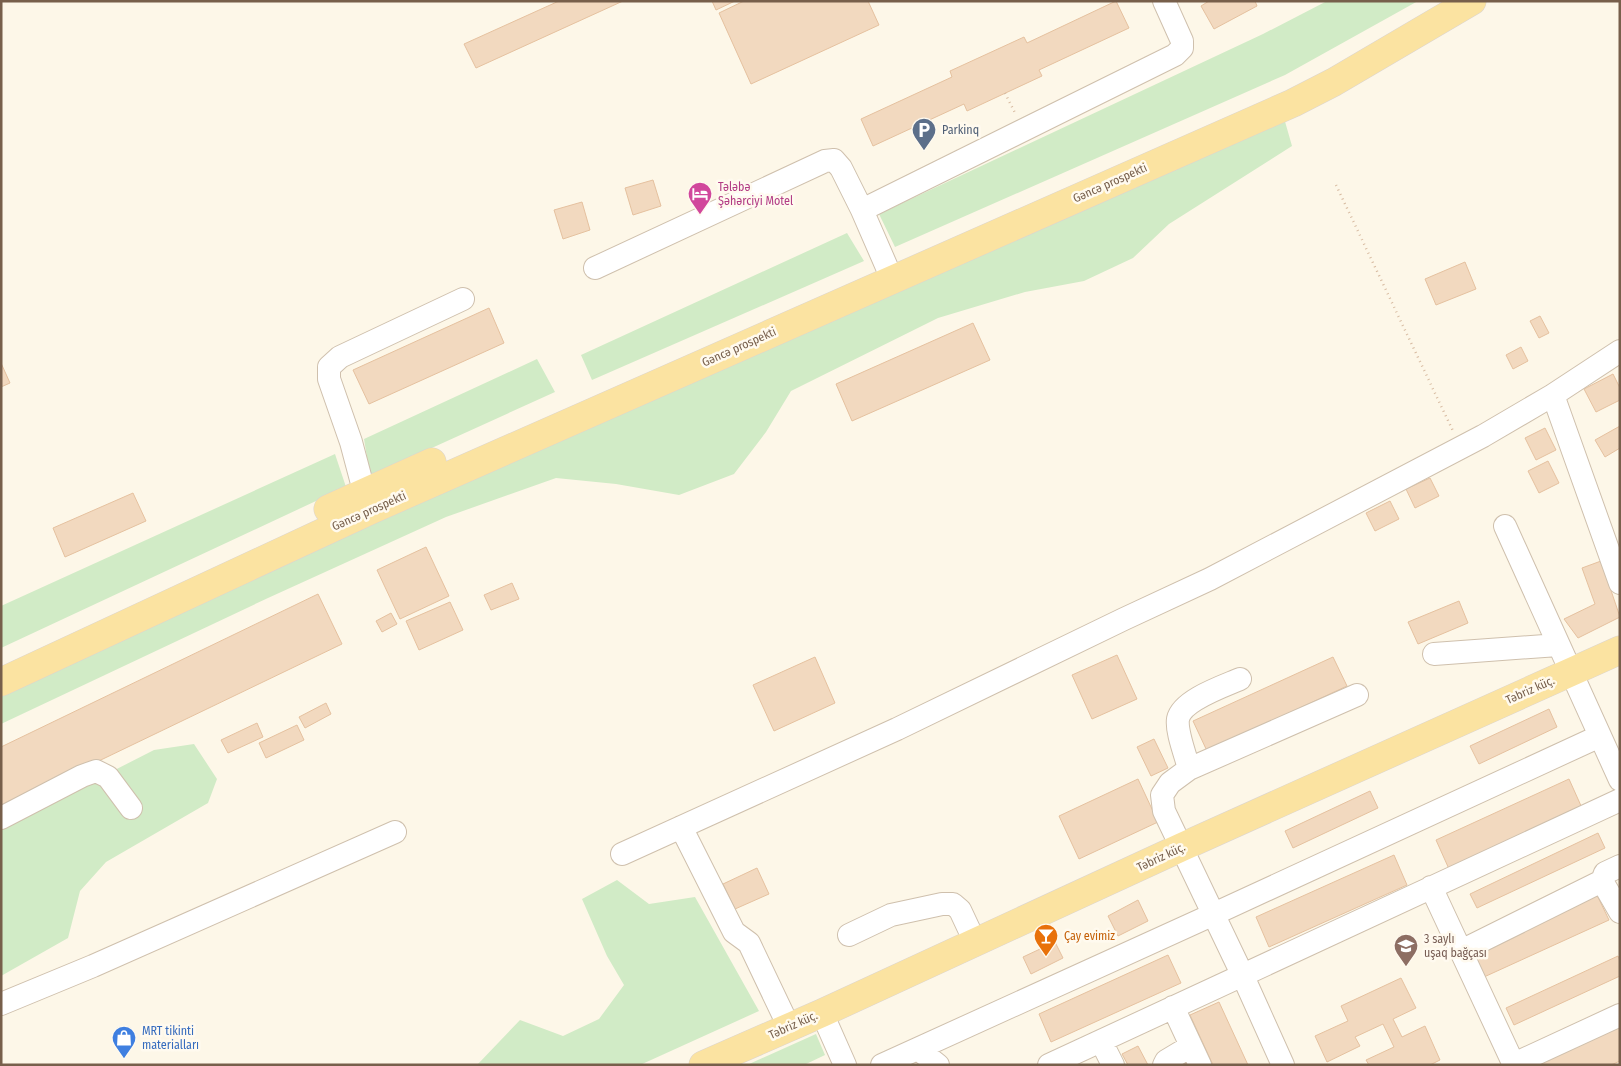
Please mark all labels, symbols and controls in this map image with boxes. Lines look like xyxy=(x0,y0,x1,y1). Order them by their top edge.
parking icon: Parkinq xyxy=(911,117,937,151)
place label: Parkinq xyxy=(942,123,979,137)
street label: Gəncə prospekti xyxy=(1071,160,1149,206)
place label: Tələbə Şəhərciyi Motel xyxy=(718,180,793,208)
hotel icon: Tələbə Şəhərciyi Motel xyxy=(687,181,713,215)
street label: Gəncə prospekti xyxy=(700,324,778,370)
street label: Gəncə prospekti xyxy=(330,488,408,534)
street label: Təbriz küç. xyxy=(1504,673,1557,707)
street label: Təbriz küç. xyxy=(1135,840,1188,874)
bar icon: Çay evimiz xyxy=(1033,923,1059,957)
place label: Çay evimiz xyxy=(1064,929,1115,943)
place label: 3 saylı uşaq bağçası xyxy=(1424,932,1487,960)
school or university icon: 3 saylı uşaq bağçası xyxy=(1393,933,1419,967)
street label: Təbriz küç. xyxy=(767,1008,820,1042)
place label: MRT tikinti materialları xyxy=(142,1024,199,1052)
shop icon: MRT tikinti materialları xyxy=(111,1025,137,1059)

